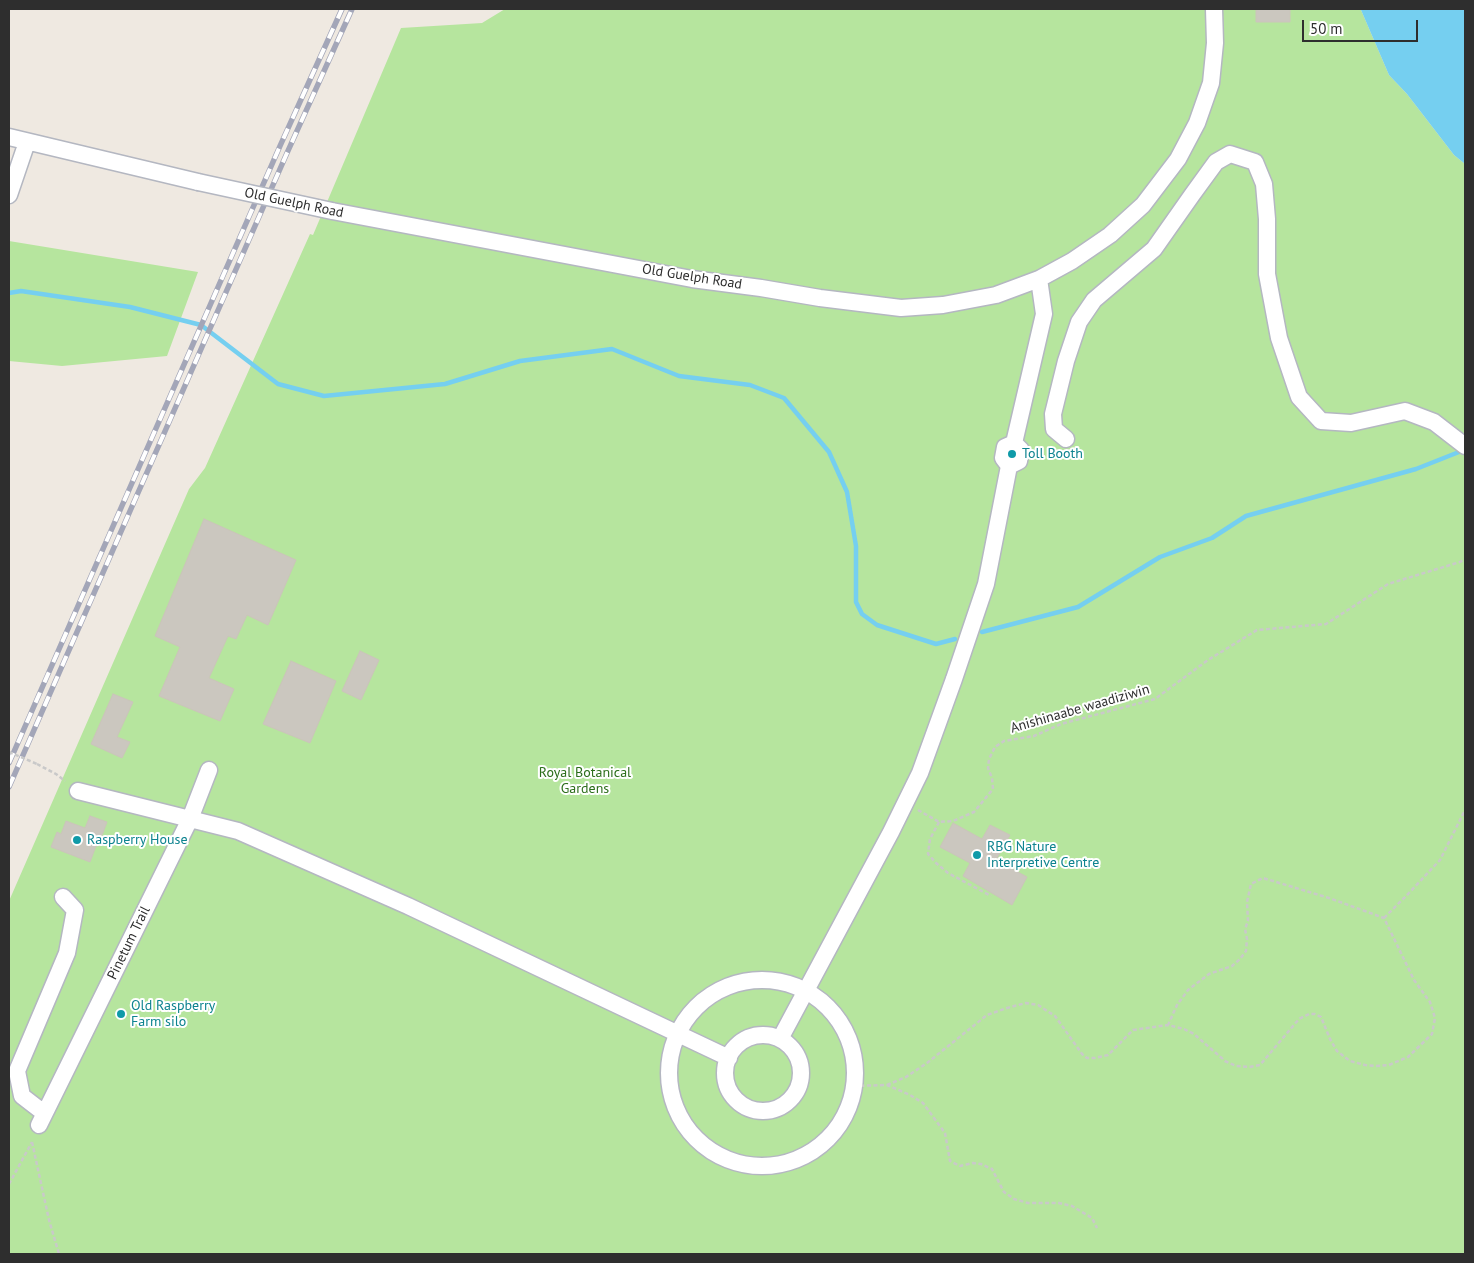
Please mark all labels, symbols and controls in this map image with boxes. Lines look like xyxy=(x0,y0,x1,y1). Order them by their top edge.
scale bar xyxy=(1304,10,1420,42)
text: 50 m xyxy=(1310,19,1343,38)
street label: Old Guelph Road xyxy=(243,184,345,222)
street label: Old Guelph Road xyxy=(641,261,743,293)
place label: Toll Booth xyxy=(1022,446,1083,462)
marker: Toll Booth xyxy=(1006,448,1018,460)
street label: Anishinaabe waadiziwin xyxy=(1008,681,1152,737)
park label: Royal Botanical Gardens xyxy=(539,765,631,798)
place label: Raspberry House xyxy=(87,832,188,848)
marker: Raspberry House xyxy=(71,834,83,846)
place label: RBG Nature Interpretive Centre xyxy=(987,839,1099,872)
marker: RBG Nature Interpretive Centre xyxy=(971,849,983,861)
street label: Pinetum Trail xyxy=(104,904,154,982)
place label: Old Raspberry Farm silo xyxy=(131,998,215,1030)
marker: Old Raspberry Farm silo xyxy=(115,1008,127,1020)

